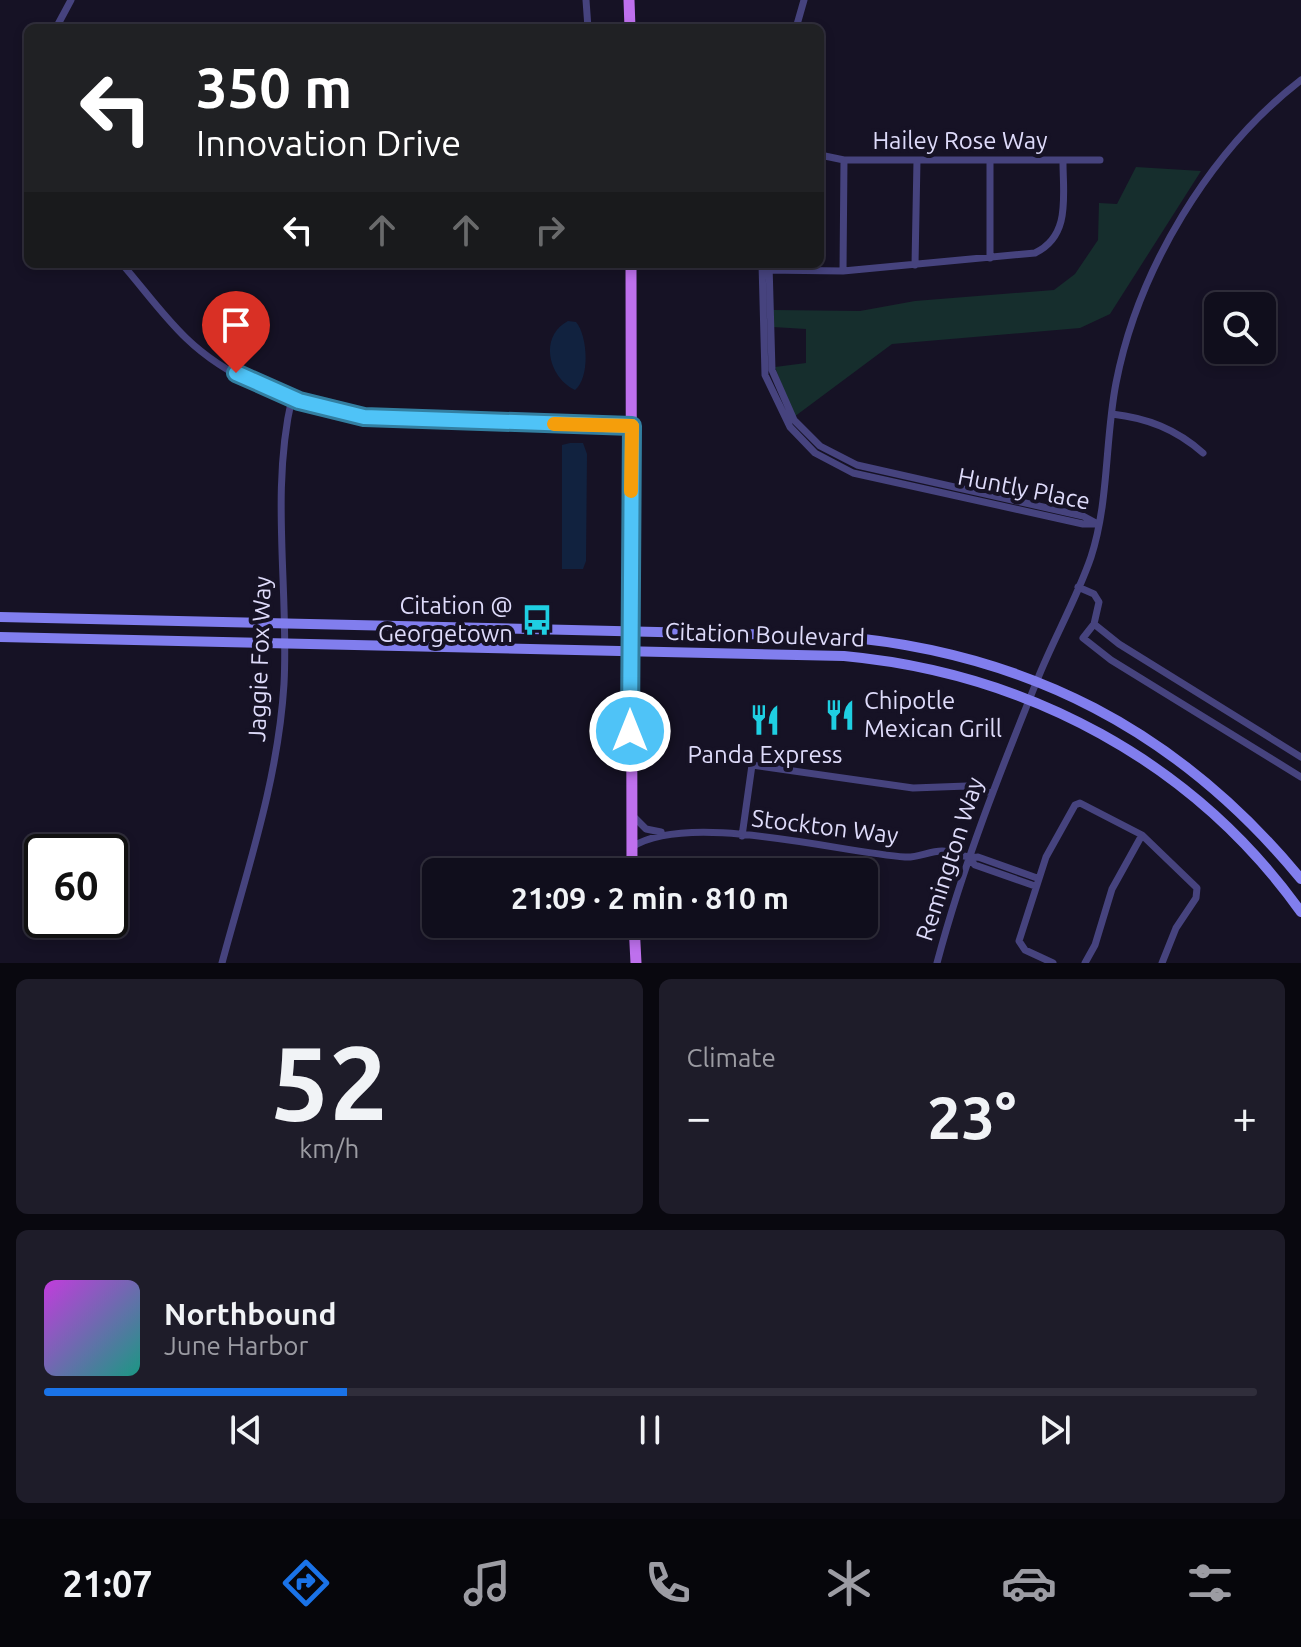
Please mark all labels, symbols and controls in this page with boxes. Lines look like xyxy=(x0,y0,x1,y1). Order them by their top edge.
icon: left xyxy=(64,56,168,160)
text: 350 m xyxy=(196,56,352,119)
text: Innovation Drive xyxy=(196,122,461,163)
street label: Hailey Rose Way xyxy=(872,127,1048,154)
icon: left xyxy=(276,208,320,252)
icon: ahead xyxy=(360,208,404,252)
icon: ahead xyxy=(444,208,488,252)
icon: right xyxy=(528,208,572,252)
pin xyxy=(202,291,270,373)
map controls xyxy=(1204,292,1276,364)
button: search xyxy=(1204,292,1276,364)
icon: arrive xyxy=(214,303,258,347)
street label: Huntly Place xyxy=(956,462,1093,515)
street label: Jaggie Fox Way xyxy=(243,575,276,742)
place label: Citation @ Georgetown xyxy=(378,592,513,647)
bus stop icon: Citation @ Georgetown xyxy=(520,603,554,637)
street label: Citation Boulevard xyxy=(664,618,866,651)
place label: Chipotle Mexican Grill xyxy=(864,687,1002,742)
position arrow xyxy=(588,689,672,773)
restaurant icon: Chipotle Mexican Grill xyxy=(823,698,857,732)
restaurant icon: Panda Express xyxy=(748,703,782,737)
place label: Panda Express xyxy=(687,741,843,768)
street label: Remington Way xyxy=(910,773,989,944)
street label: Stockton Way xyxy=(750,804,900,849)
speed limit sign: 60 xyxy=(24,834,128,938)
text: 21:09 · 2 min · 810 m xyxy=(511,881,789,915)
text: 52 xyxy=(271,1023,388,1140)
text: Climate xyxy=(687,1043,776,1072)
text: 23° xyxy=(927,1083,1016,1150)
text: − xyxy=(687,1092,711,1141)
text: + xyxy=(1232,1092,1257,1141)
text: km/h xyxy=(299,1134,359,1163)
text: Northbound xyxy=(164,1297,336,1331)
text: June Harbor xyxy=(164,1331,308,1360)
icon: previous xyxy=(224,1408,268,1452)
icon: pause xyxy=(628,1408,672,1452)
icon: next xyxy=(1033,1408,1077,1452)
icon: directions xyxy=(278,1555,334,1611)
icon: music xyxy=(459,1555,515,1611)
icon: phone xyxy=(640,1555,696,1611)
icon: climate xyxy=(821,1555,877,1611)
icon: car xyxy=(1001,1555,1057,1611)
icon: filters xyxy=(1182,1555,1238,1611)
text: 21:07 xyxy=(62,1563,153,1604)

